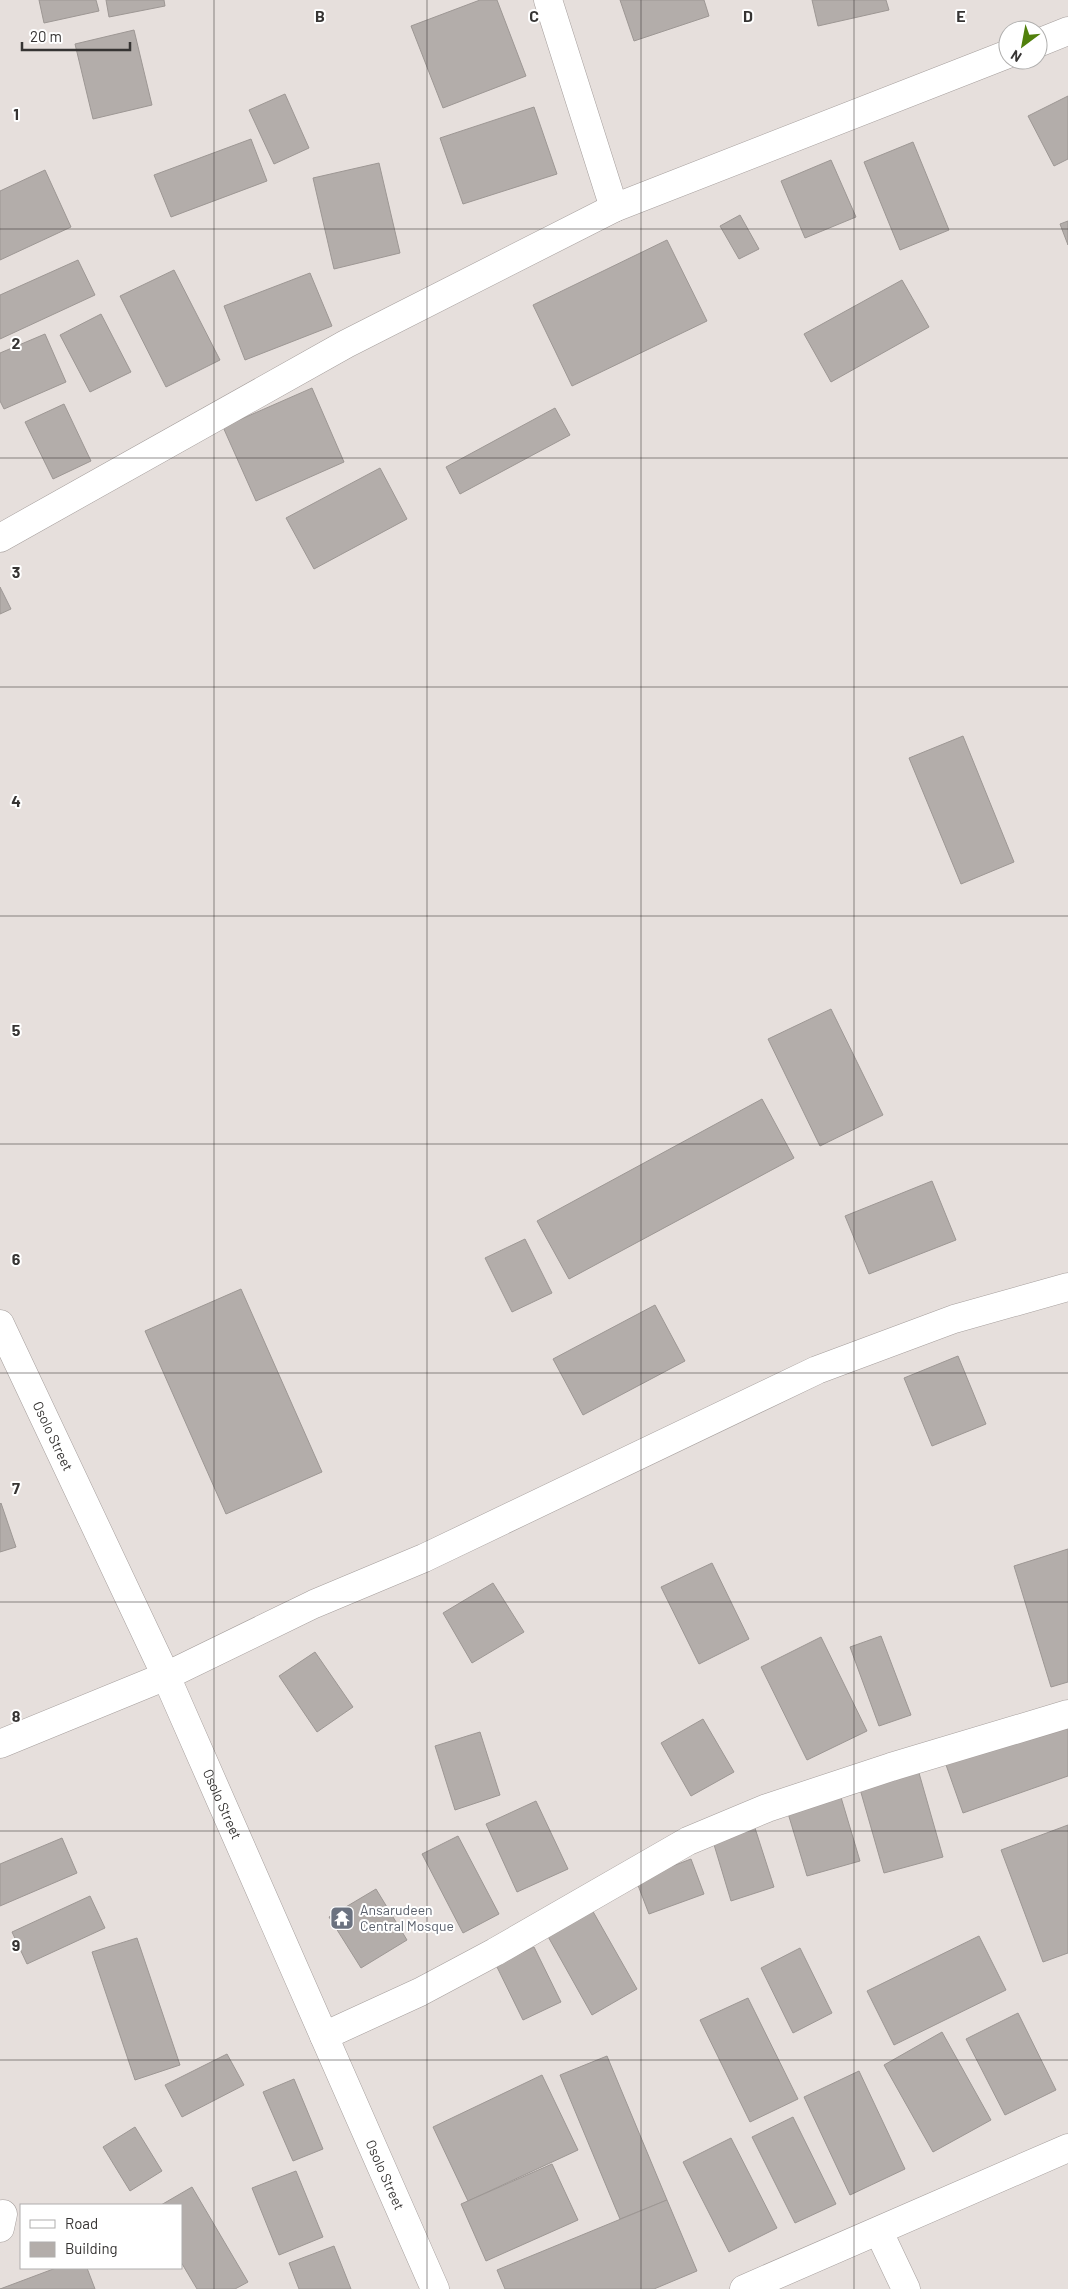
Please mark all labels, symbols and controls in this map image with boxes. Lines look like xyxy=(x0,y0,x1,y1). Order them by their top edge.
text: B xyxy=(315,6,325,25)
text: C xyxy=(529,6,539,25)
text: D xyxy=(743,6,753,25)
text: E xyxy=(956,6,966,25)
scale bar xyxy=(22,20,130,52)
north arrow xyxy=(998,20,1048,70)
text: 20 m xyxy=(30,27,62,45)
text: N xyxy=(1007,47,1024,66)
text: 1 xyxy=(13,104,19,123)
text: 2 xyxy=(12,333,21,352)
text: 3 xyxy=(12,562,20,581)
text: 4 xyxy=(11,791,21,810)
text: 5 xyxy=(12,1020,21,1039)
text: 6 xyxy=(12,1249,21,1268)
street label: Osolo Street xyxy=(30,1398,77,1474)
text: 7 xyxy=(12,1478,20,1497)
text: 8 xyxy=(12,1706,21,1725)
street label: Osolo Street xyxy=(200,1766,246,1842)
place label: Ansarudeen Central Mosque xyxy=(360,1901,454,1934)
temple icon: Ansarudeen Central Mosque xyxy=(329,1905,355,1931)
text: 9 xyxy=(12,1935,20,1954)
street label: Osolo Street xyxy=(363,2137,408,2212)
legend xyxy=(20,2204,182,2269)
text: Road xyxy=(65,2214,98,2232)
text: Building xyxy=(65,2239,118,2257)

